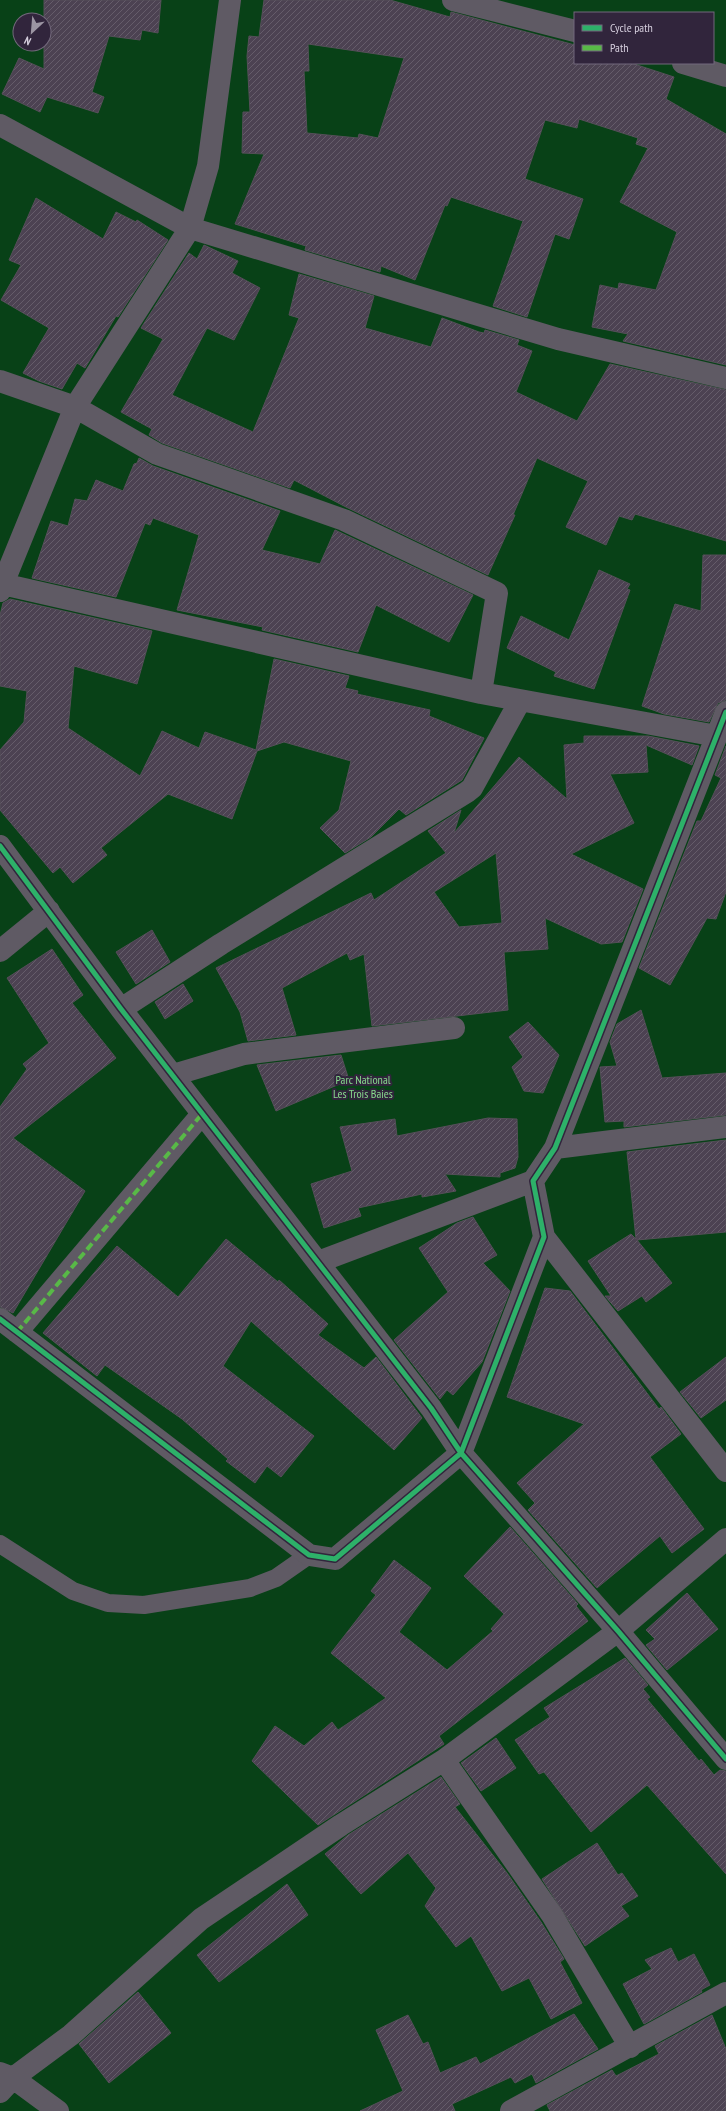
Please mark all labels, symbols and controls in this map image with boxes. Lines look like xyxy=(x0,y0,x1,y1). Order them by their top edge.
north arrow xyxy=(12,12,52,52)
legend xyxy=(574,12,714,64)
text: Cycle path xyxy=(610,20,653,35)
text: N xyxy=(22,33,33,49)
text: Path xyxy=(610,40,628,55)
park label: Parc National Les Trois Baies xyxy=(333,1072,393,1101)

